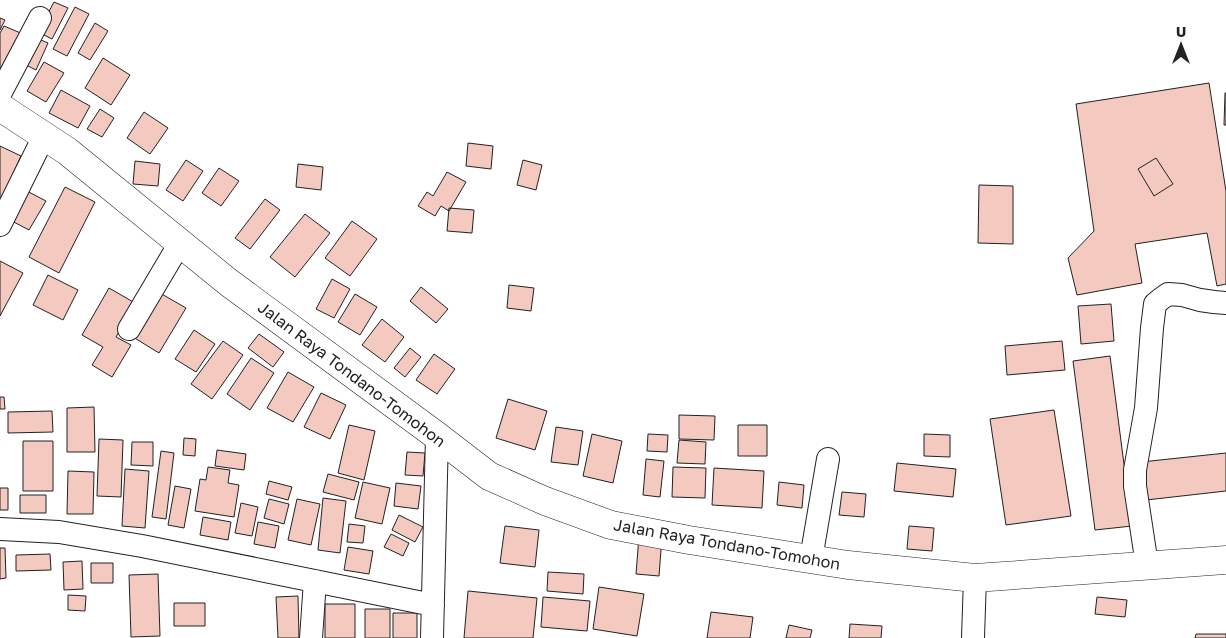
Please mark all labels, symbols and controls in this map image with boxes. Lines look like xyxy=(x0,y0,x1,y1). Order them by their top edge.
north arrow xyxy=(1156,20,1206,70)
text: U xyxy=(1176,23,1186,40)
street label: Jalan Raya Tondano-Tomohon xyxy=(254,297,450,451)
street label: Jalan Raya Tondano-Tomohon xyxy=(612,514,842,574)

